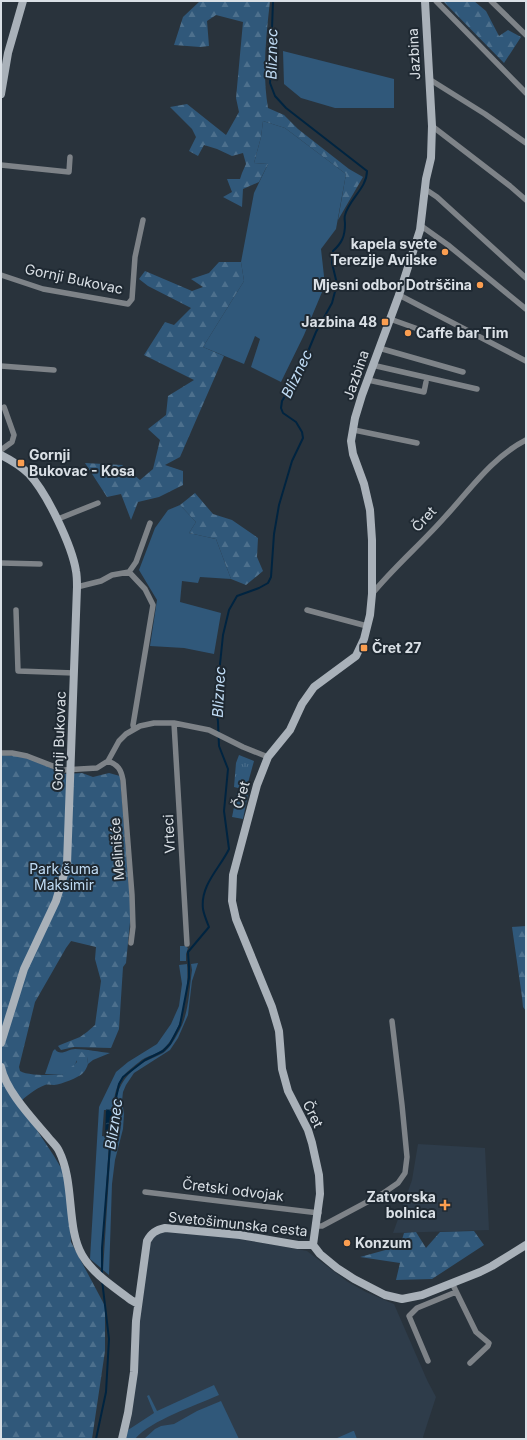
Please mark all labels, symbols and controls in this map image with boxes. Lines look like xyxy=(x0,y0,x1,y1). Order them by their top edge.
water label: Bliznec xyxy=(262,28,281,80)
street label: Jazbina xyxy=(404,28,423,80)
place label: kapela svete Terezije Avilske xyxy=(330,235,437,268)
marker: kapela svete Terezije Avilske xyxy=(440,247,450,257)
street label: Gornji Bukovac xyxy=(23,260,125,297)
place label: Mjesni odbor Dotrščina xyxy=(313,276,472,293)
marker: Mjesni odbor Dotrščina xyxy=(475,280,485,290)
place label: Jazbina 48 xyxy=(301,313,377,330)
marker: Jazbina 48 xyxy=(380,317,390,327)
place label: Caffe bar Tim xyxy=(416,324,508,341)
marker: Caffe bar Tim xyxy=(403,328,413,338)
water label: Bliznec xyxy=(277,346,317,401)
street label: Jazbina xyxy=(339,348,372,402)
place label: Gornji Bukovac - Kosa xyxy=(29,446,135,479)
marker: Gornji Bukovac - Kosa xyxy=(16,458,26,468)
street label: Čret xyxy=(408,502,440,535)
place label: Čret 27 xyxy=(372,639,421,656)
marker: Čret 27 xyxy=(359,643,369,653)
water label: Bliznec xyxy=(208,665,229,718)
street label: Gornji Bukovac xyxy=(48,691,69,791)
street label: Čret xyxy=(228,779,253,811)
street label: Vrteci xyxy=(159,814,178,854)
street label: Melinišće xyxy=(106,817,127,881)
park label: Park šuma Maksimir xyxy=(29,860,99,893)
water label: Bliznec xyxy=(101,1097,127,1151)
street label: Čret xyxy=(300,1097,327,1130)
street label: Čretski odvojak xyxy=(181,1175,285,1204)
place label: Zatvorska bolnica xyxy=(367,1188,436,1221)
marker: Zatvorska bolnica xyxy=(439,1199,451,1211)
street label: Svetošimunska cesta xyxy=(167,1208,309,1239)
place label: Konzum xyxy=(355,1234,411,1251)
marker: Konzum xyxy=(342,1238,352,1248)

